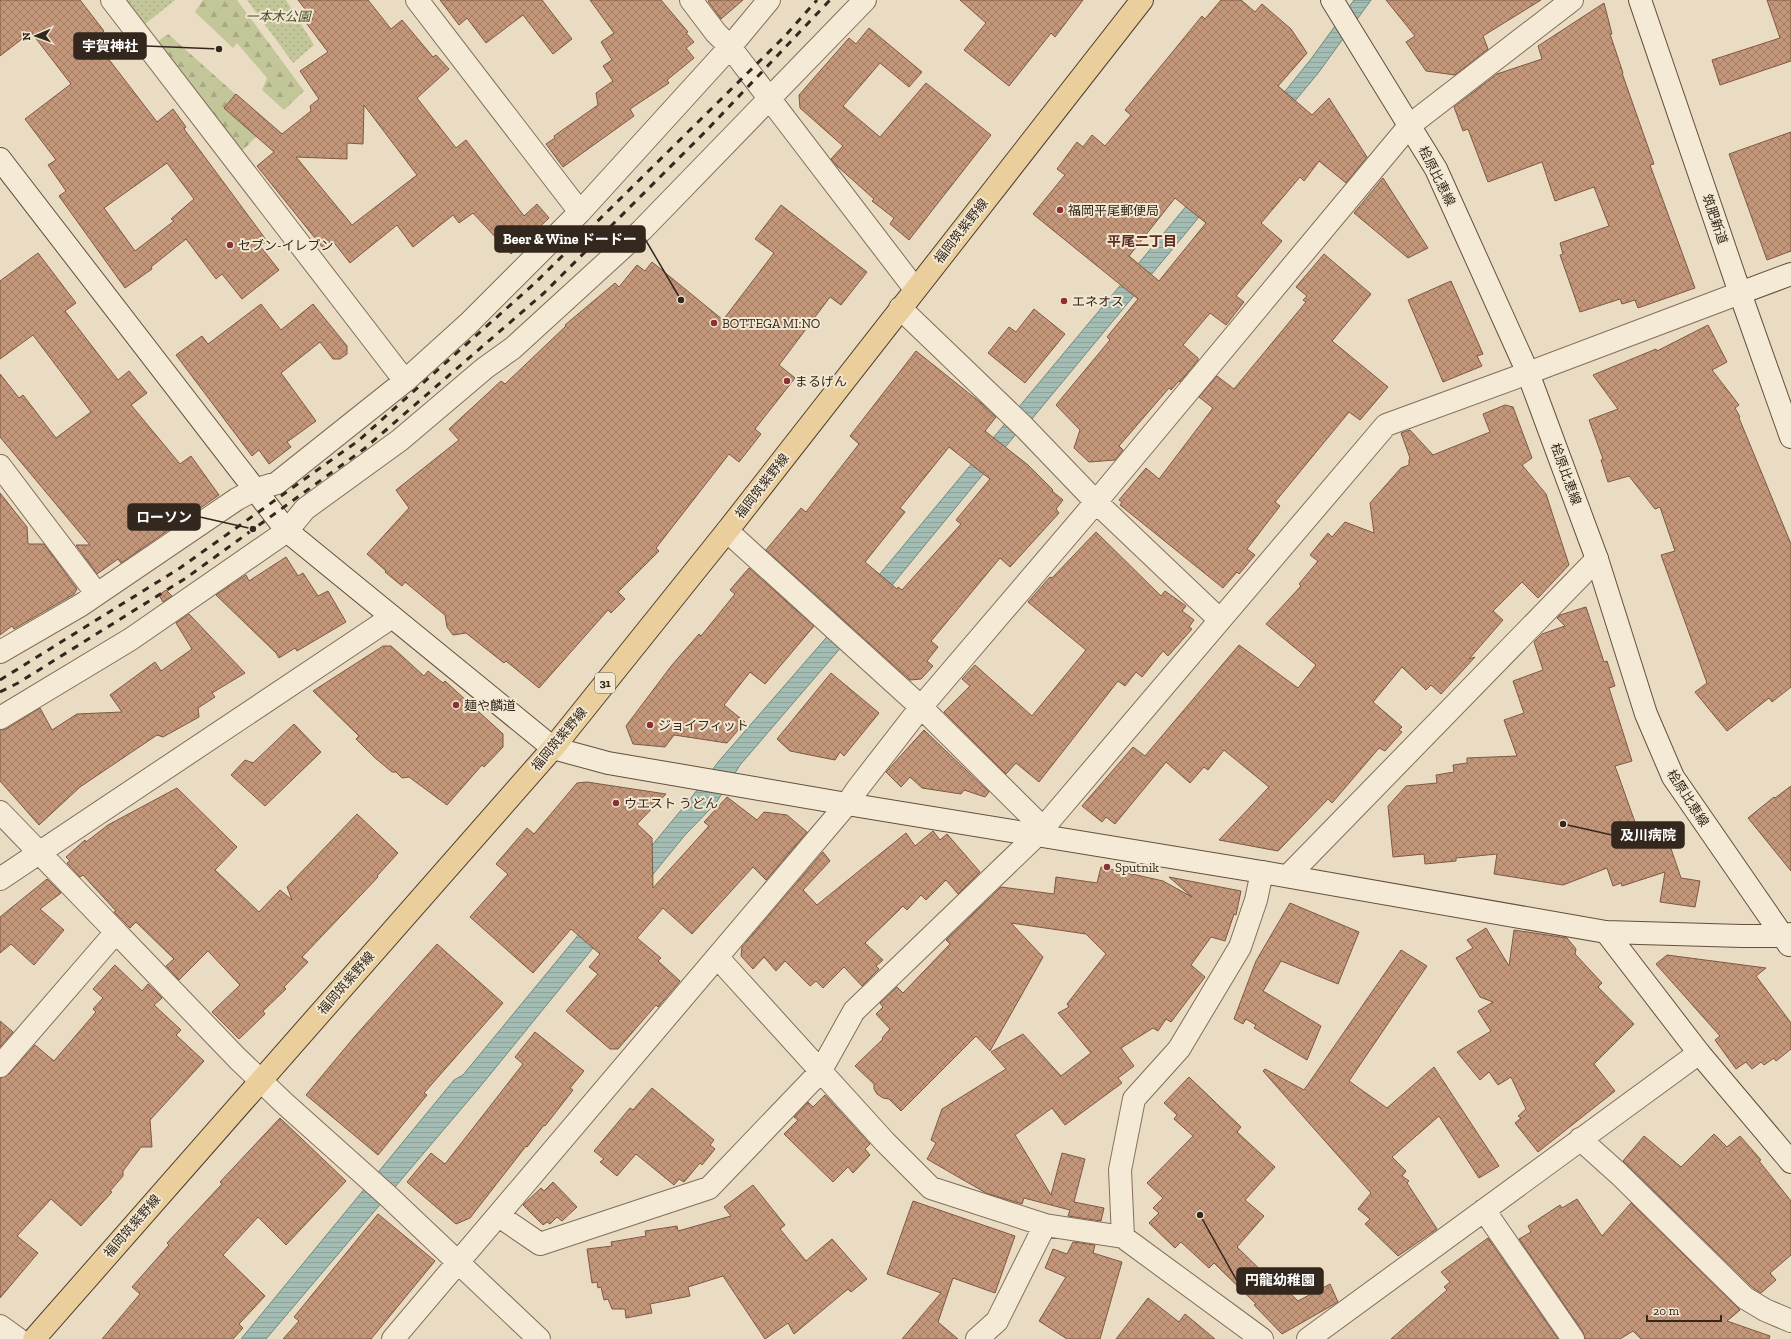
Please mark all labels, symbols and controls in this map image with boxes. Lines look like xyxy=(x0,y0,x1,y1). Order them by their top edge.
park label: 一本木公園 xyxy=(245,9,312,24)
north arrow xyxy=(16,16,56,56)
text: N xyxy=(20,31,33,41)
callout: 宇賀神社 xyxy=(74,33,146,59)
text: 宇賀神社 xyxy=(82,38,138,55)
street label: 桧原比恵線 xyxy=(1416,144,1458,208)
street label: 筑肥新道 xyxy=(1699,192,1731,246)
street label: 福岡筑紫野線 xyxy=(931,196,991,266)
place label: 福岡平尾郵便局 xyxy=(1068,203,1159,218)
marker: 福岡平尾郵便局 xyxy=(1055,205,1065,215)
callout: Beer & Wine ドードー xyxy=(495,226,645,252)
text: Beer & Wine ドードー xyxy=(503,231,637,248)
district label: 平尾二丁目 xyxy=(1107,233,1177,250)
place label: セブン-イレブン xyxy=(238,238,334,253)
marker: セブン-イレブン xyxy=(225,240,235,250)
place label: エネオス xyxy=(1072,294,1124,309)
marker: エネオス xyxy=(1059,296,1069,306)
place label: BOTTEGA MI:NO xyxy=(722,316,820,331)
marker: BOTTEGA MI:NO xyxy=(709,318,719,328)
place label: まるげん xyxy=(795,374,847,389)
marker: まるげん xyxy=(782,376,792,386)
street label: 桧原比恵線 xyxy=(1548,441,1584,507)
street label: 福岡筑紫野線 xyxy=(732,451,792,521)
callout: ローソン xyxy=(128,504,200,530)
text: ローソン xyxy=(136,509,192,526)
road number: 31 xyxy=(595,673,615,693)
place label: 麺や麟道 xyxy=(464,698,516,713)
marker: 麺や麟道 xyxy=(451,700,461,710)
street label: 福岡筑紫野線 xyxy=(528,704,590,774)
place label: ジョイフィット xyxy=(658,718,749,733)
marker: ジョイフィット xyxy=(645,720,655,730)
street label: 桧原比恵線 xyxy=(1664,767,1712,829)
place label: ウエスト うどん xyxy=(624,796,718,811)
marker: ウエスト うどん xyxy=(611,798,621,808)
callout: 及川病院 xyxy=(1612,822,1684,848)
text: 及川病院 xyxy=(1620,827,1676,844)
place label: Sputnik xyxy=(1115,860,1159,875)
marker: Sputnik xyxy=(1102,862,1112,872)
street label: 福岡筑紫野線 xyxy=(315,949,377,1017)
street label: 福岡筑紫野線 xyxy=(101,1192,163,1260)
callout: 円龍幼稚園 xyxy=(1237,1268,1323,1294)
text: 円龍幼稚園 xyxy=(1245,1272,1315,1289)
scale bar xyxy=(1647,1297,1721,1323)
text: 20 m xyxy=(1653,1304,1680,1318)

